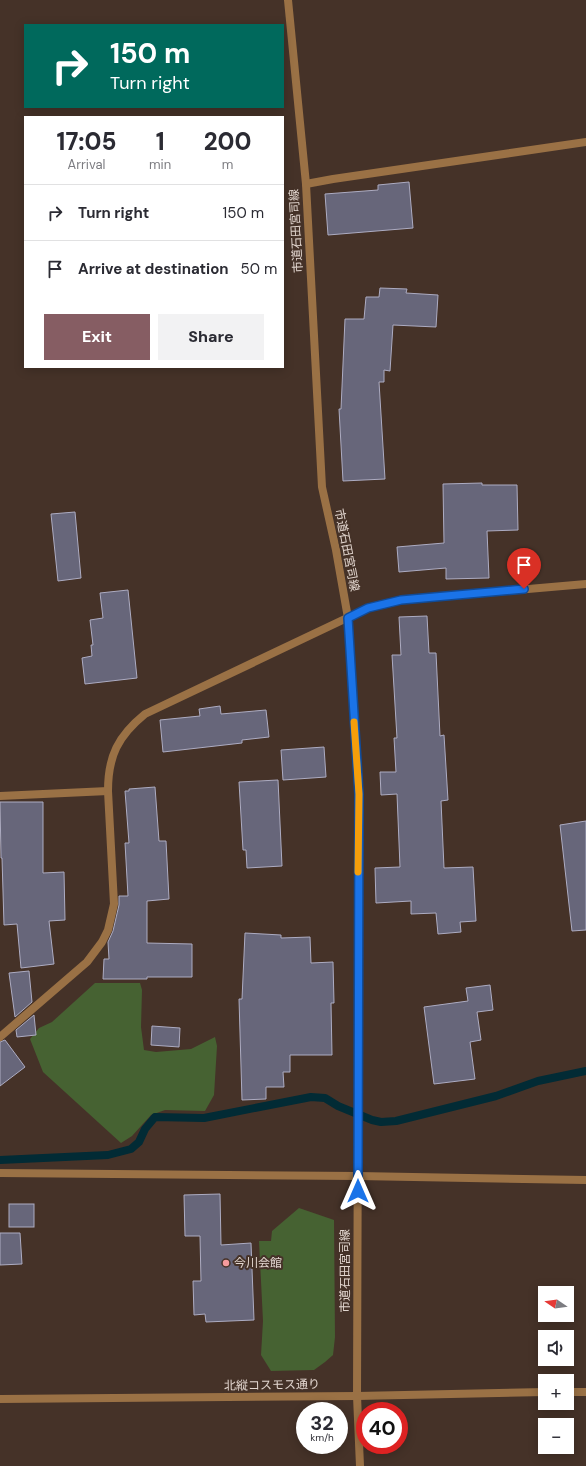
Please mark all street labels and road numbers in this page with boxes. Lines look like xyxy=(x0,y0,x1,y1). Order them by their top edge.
street label: 市道石田宮司線 xyxy=(286,189,306,273)
street label: 市道石田宮司線 xyxy=(331,507,363,593)
street label: 市道石田宮司線 xyxy=(337,1229,353,1313)
street label: 北縦コスモス通り xyxy=(224,1376,320,1394)

